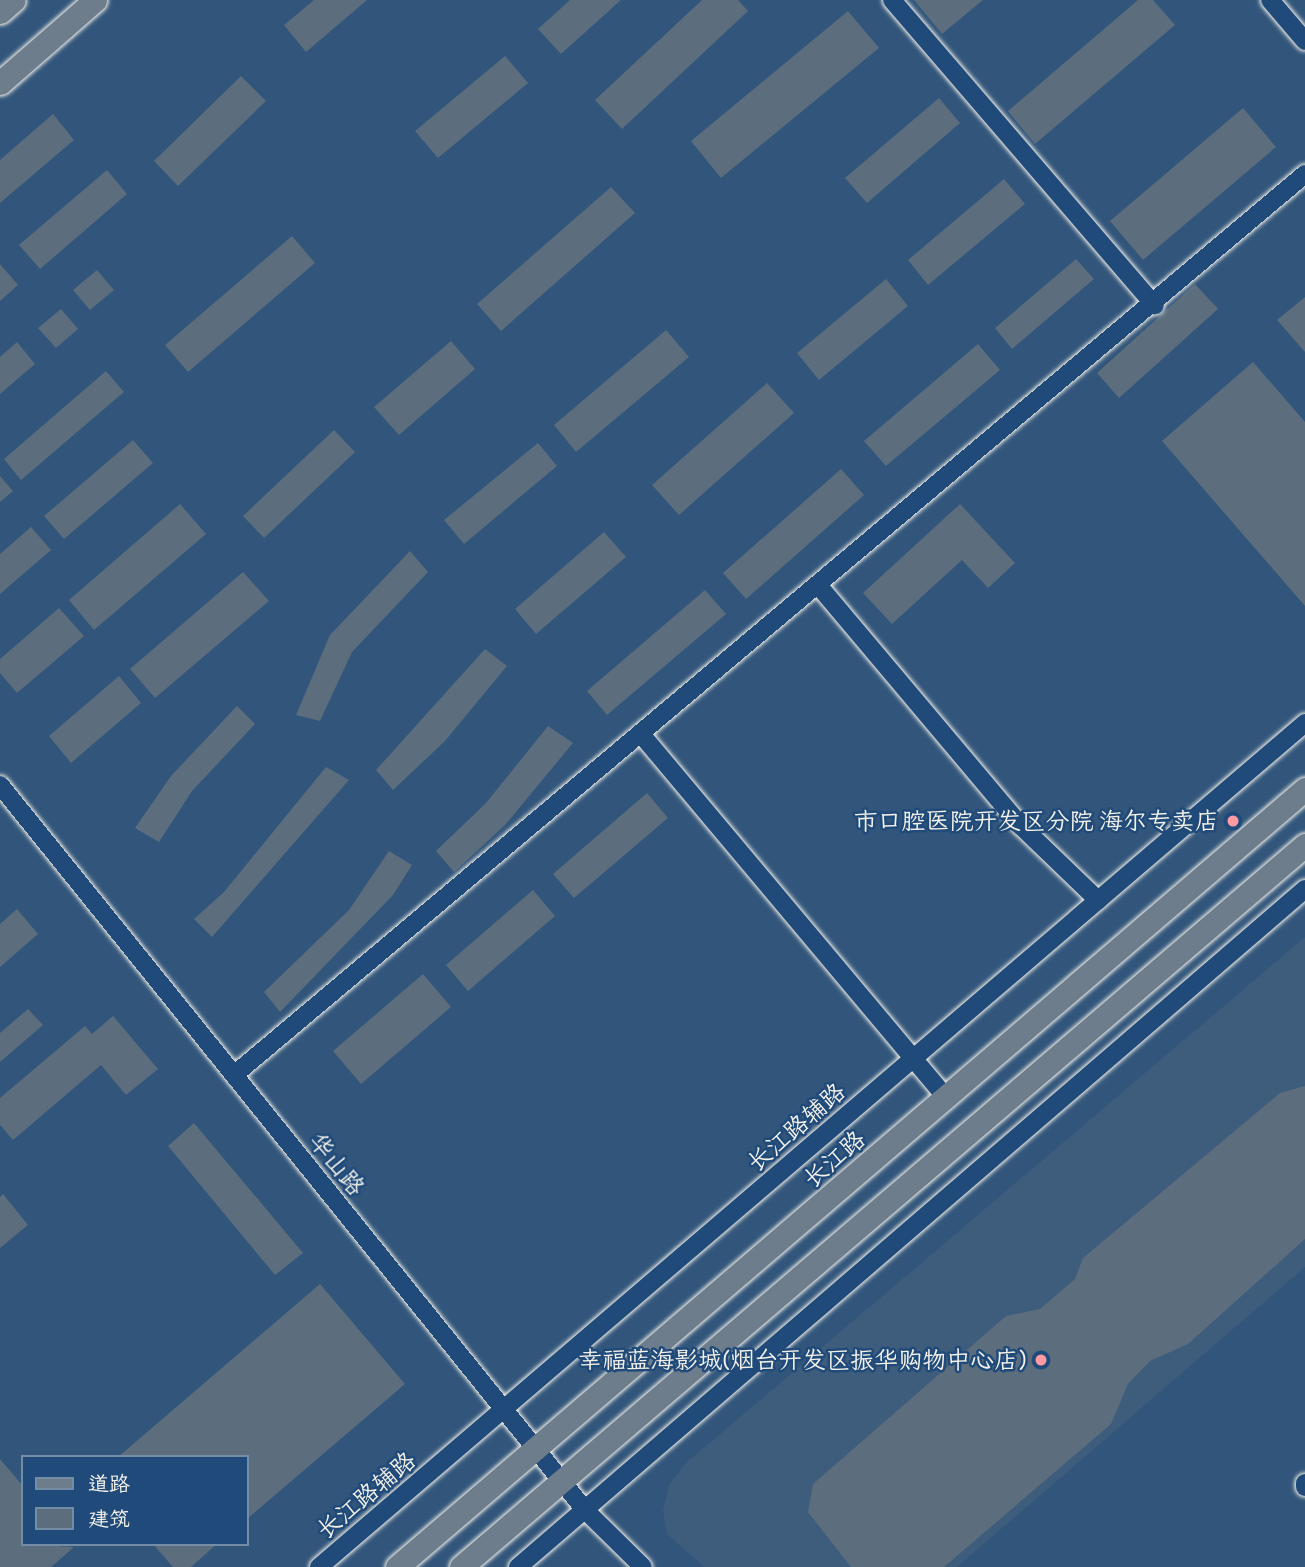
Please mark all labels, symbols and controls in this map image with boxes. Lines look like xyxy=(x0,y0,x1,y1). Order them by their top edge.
place label: 市口腔医院开发区分院 海尔专卖店 xyxy=(853,807,1219,835)
marker: 市口腔医院开发区分院 海尔专卖店 xyxy=(1225,813,1241,829)
street label: 长江路辅路 xyxy=(741,1077,851,1177)
street label: 长江路 xyxy=(797,1125,871,1193)
street label: 华山路 xyxy=(303,1127,371,1201)
place label: 幸福蓝海影城(烟台开发区振华购物中心店) xyxy=(578,1346,1027,1374)
marker: 幸福蓝海影城(烟台开发区振华购物中心店) xyxy=(1033,1352,1049,1368)
street label: 长江路辅路 xyxy=(311,1445,421,1545)
legend xyxy=(21,1455,248,1546)
text: 道路 xyxy=(88,1469,130,1498)
text: 建筑 xyxy=(88,1504,130,1533)

